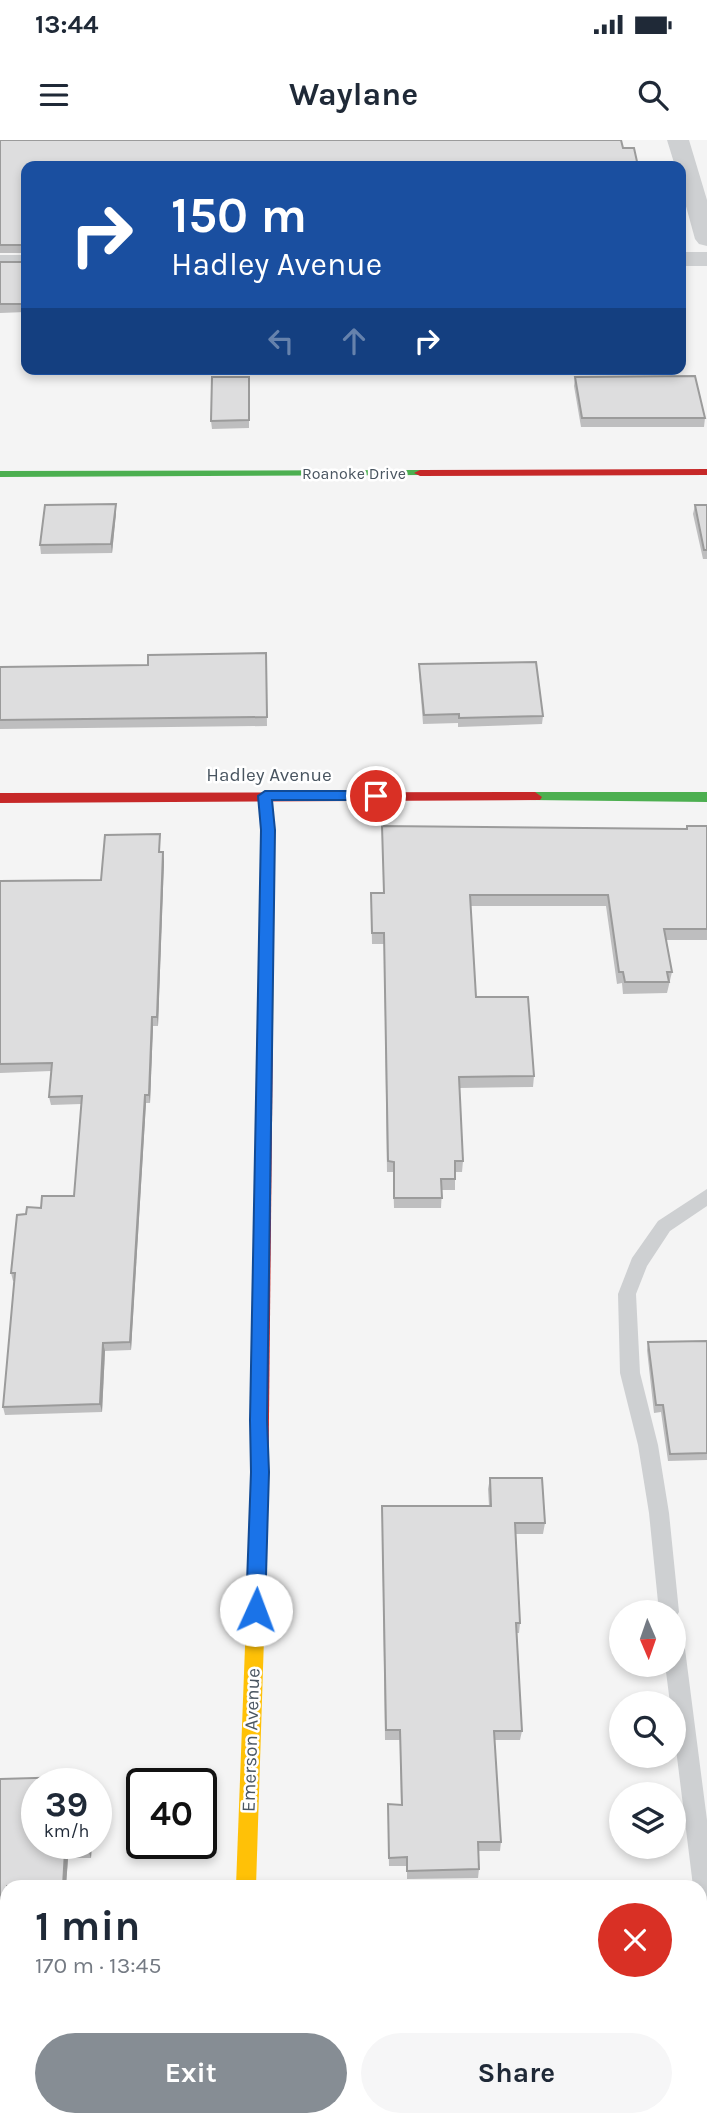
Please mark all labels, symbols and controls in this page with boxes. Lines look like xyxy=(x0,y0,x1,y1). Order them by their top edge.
text: 13:44 xyxy=(35,9,98,40)
icon: menu xyxy=(35,76,73,114)
text: Waylane xyxy=(289,76,418,113)
icon: search xyxy=(634,76,672,114)
text: 150 m xyxy=(171,187,307,244)
icon: right xyxy=(56,189,147,280)
text: Hadley Avenue xyxy=(171,246,382,283)
icon: left xyxy=(262,322,300,360)
icon: ahead xyxy=(335,322,373,360)
icon: right xyxy=(408,322,446,360)
street label: Roanoke Drive xyxy=(302,464,406,483)
street label: Hadley Avenue xyxy=(206,764,332,786)
pin xyxy=(346,766,406,826)
icon: arrive xyxy=(357,777,395,815)
position arrow xyxy=(219,1573,293,1647)
north arrow xyxy=(609,1600,686,1676)
map controls xyxy=(609,1600,686,1859)
street label: Emerson Avenue xyxy=(237,1668,265,1812)
button: search xyxy=(609,1691,686,1768)
speed limit sign: 40 xyxy=(126,1768,217,1859)
button: layers xyxy=(609,1782,686,1859)
text: 39 xyxy=(45,1784,88,1825)
text: km/h xyxy=(44,1820,89,1842)
text: 1 min xyxy=(35,1901,140,1951)
button: close xyxy=(598,1903,672,1977)
text: 170 m · 13:45 xyxy=(35,1952,161,1979)
button: Exit xyxy=(35,2033,347,2113)
button: Share xyxy=(361,2033,672,2113)

